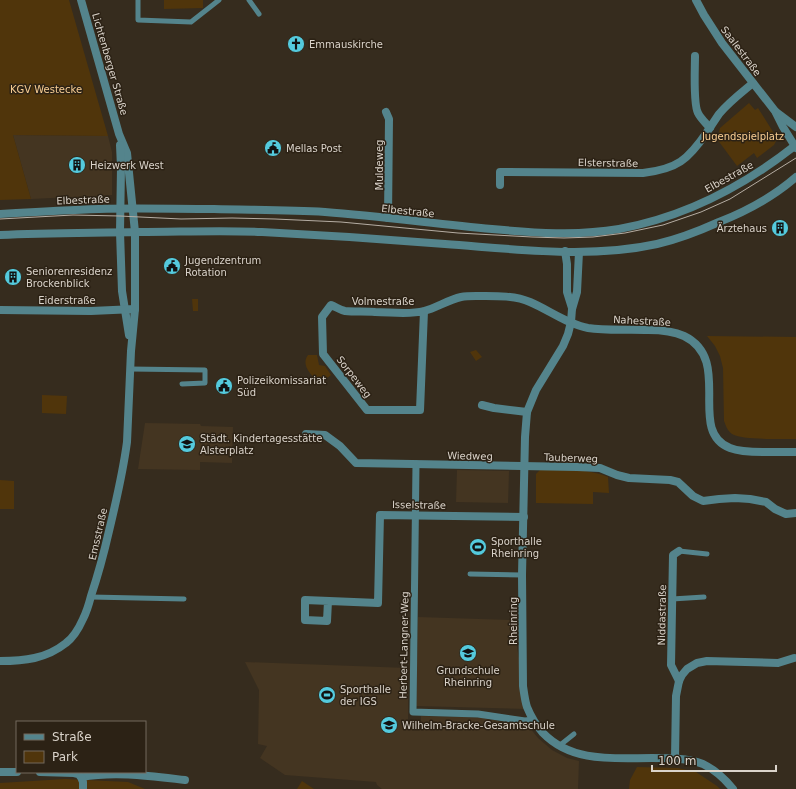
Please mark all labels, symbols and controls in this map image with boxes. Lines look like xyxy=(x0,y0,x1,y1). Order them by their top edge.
street label: Lichtenberger Straße xyxy=(90,12,130,116)
street label: Saalestraße xyxy=(719,24,763,78)
church icon: Emmauskirche xyxy=(286,34,306,54)
place label: Emmauskirche xyxy=(309,39,383,50)
park label: KGV Westecke xyxy=(10,84,82,95)
park label: Jugendspielplatz xyxy=(701,131,784,142)
public building icon: Mellas Post xyxy=(263,138,283,158)
street label: Muldeweg xyxy=(374,140,385,190)
place label: Mellas Post xyxy=(286,143,342,154)
building icon: Heizwerk West xyxy=(67,155,87,175)
street label: Elsterstraße xyxy=(578,157,638,169)
street label: Elbestraße xyxy=(703,159,755,195)
place label: Heizwerk West xyxy=(90,160,164,171)
street label: Elbestraße xyxy=(56,194,110,206)
street label: Elbestraße xyxy=(381,203,435,219)
building icon: Ärztehaus xyxy=(770,218,790,238)
place label: Ärztehaus xyxy=(717,222,767,234)
place label: Jugendzentrum Rotation xyxy=(184,255,261,278)
public building icon: Jugendzentrum Rotation xyxy=(162,256,182,276)
place label: Seniorenresidenz Brockenblick xyxy=(26,266,112,289)
building icon: Seniorenresidenz Brockenblick xyxy=(3,267,23,287)
street label: Eiderstraße xyxy=(38,295,96,306)
street label: Volmestraße xyxy=(352,296,414,307)
street label: Nahestraße xyxy=(613,314,671,328)
street label: Sorpeweg xyxy=(334,354,374,400)
place label: Polizeikomissariat Süd xyxy=(237,375,326,398)
public building icon: Polizeikomissariat Süd xyxy=(214,376,234,396)
place label: Städt. Kindertagesstätte Alsterplatz xyxy=(200,433,322,456)
school or university icon: Städt. Kindertagesstätte Alsterplatz xyxy=(177,434,197,454)
street label: Wiedweg xyxy=(447,450,493,462)
street label: Tauberweg xyxy=(543,452,598,464)
street label: Isselstraße xyxy=(392,499,446,511)
street label: Emsstraße xyxy=(87,507,109,561)
place label: Sporthalle Rheinring xyxy=(491,536,542,559)
sports icon: Sporthalle Rheinring xyxy=(468,537,488,557)
street label: Niddastraße xyxy=(656,584,668,646)
street label: Herbert-Langner-Weg xyxy=(398,591,410,699)
street label: Rheinring xyxy=(508,597,519,645)
school or university icon: Grundschule Rheinring xyxy=(458,643,478,663)
place label: Grundschule Rheinring xyxy=(436,665,500,688)
place label: Sporthalle der IGS xyxy=(340,684,391,707)
sports icon: Sporthalle der IGS xyxy=(317,685,337,705)
school or university icon: Wilhelm-Bracke-Gesamtschule xyxy=(379,715,399,735)
place label: Wilhelm-Bracke-Gesamtschule xyxy=(402,720,555,731)
legend xyxy=(16,721,146,773)
text: Straße xyxy=(52,730,92,744)
scale bar xyxy=(652,747,776,773)
text: Park xyxy=(52,750,78,764)
text: 100 m xyxy=(658,754,696,768)

